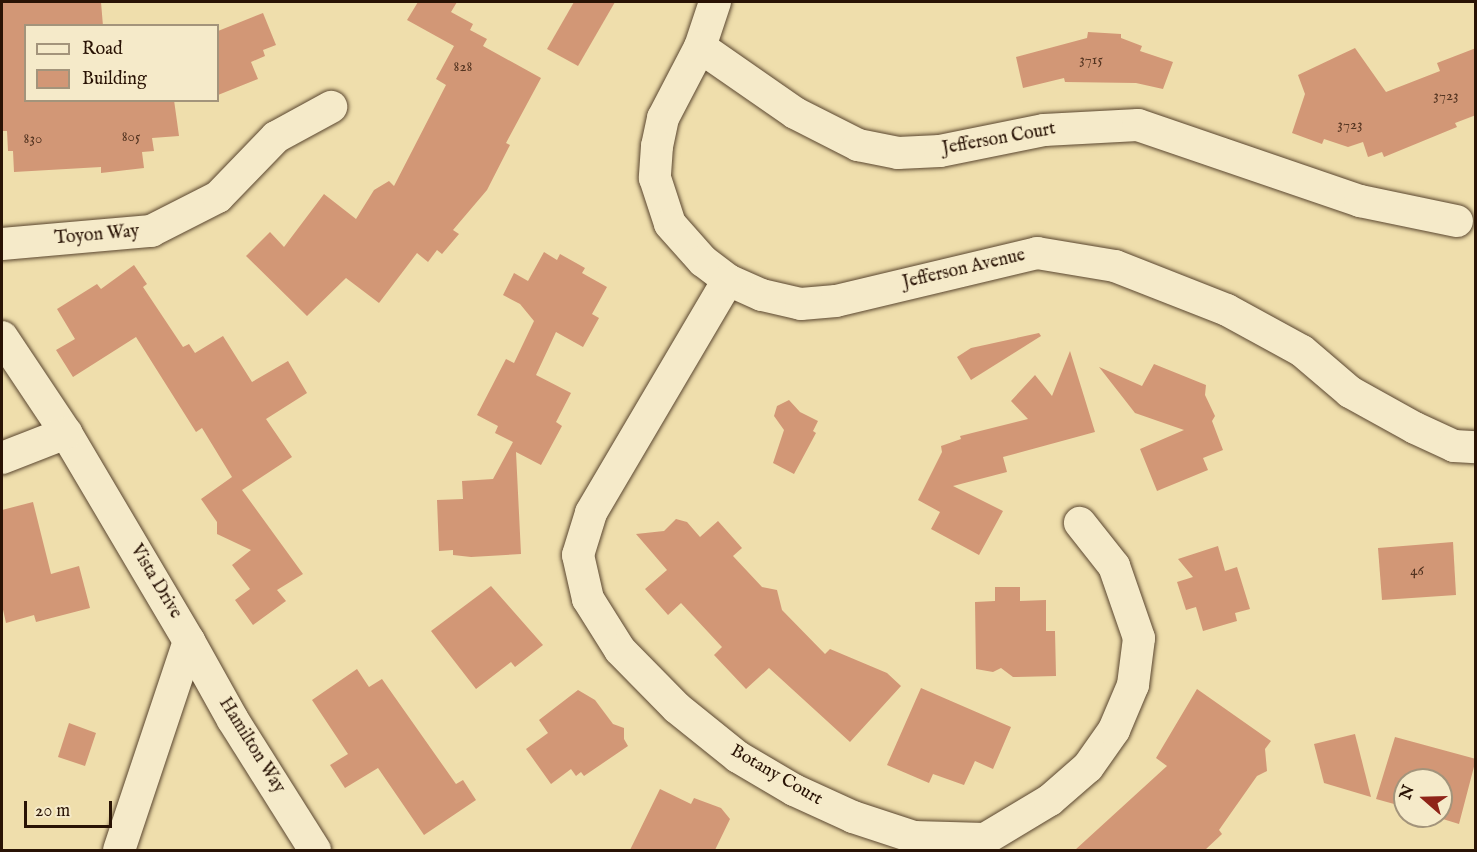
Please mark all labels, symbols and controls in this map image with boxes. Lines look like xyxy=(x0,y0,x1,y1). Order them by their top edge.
legend xyxy=(24,24,219,102)
text: Road xyxy=(82,38,123,61)
house number: 3715 xyxy=(1079,51,1103,69)
house number: 828 xyxy=(454,58,472,76)
text: Building xyxy=(82,68,147,91)
house number: 3723 xyxy=(1433,87,1459,105)
house number: 3723 xyxy=(1337,116,1363,134)
street label: Jefferson Court xyxy=(941,119,1057,161)
house number: 805 xyxy=(122,128,140,146)
house number: 830 xyxy=(24,130,42,148)
street label: Toyon Way xyxy=(54,222,140,250)
street label: Jefferson Avenue xyxy=(901,245,1027,295)
street label: Vista Drive xyxy=(124,541,186,623)
house number: 46 xyxy=(1410,562,1424,580)
street label: Hamilton Way xyxy=(213,694,289,798)
street label: Botany Court xyxy=(726,741,826,811)
north arrow xyxy=(1393,768,1453,828)
text: N xyxy=(1396,783,1420,802)
scale bar xyxy=(27,789,116,827)
text: 20 m xyxy=(35,800,70,823)

